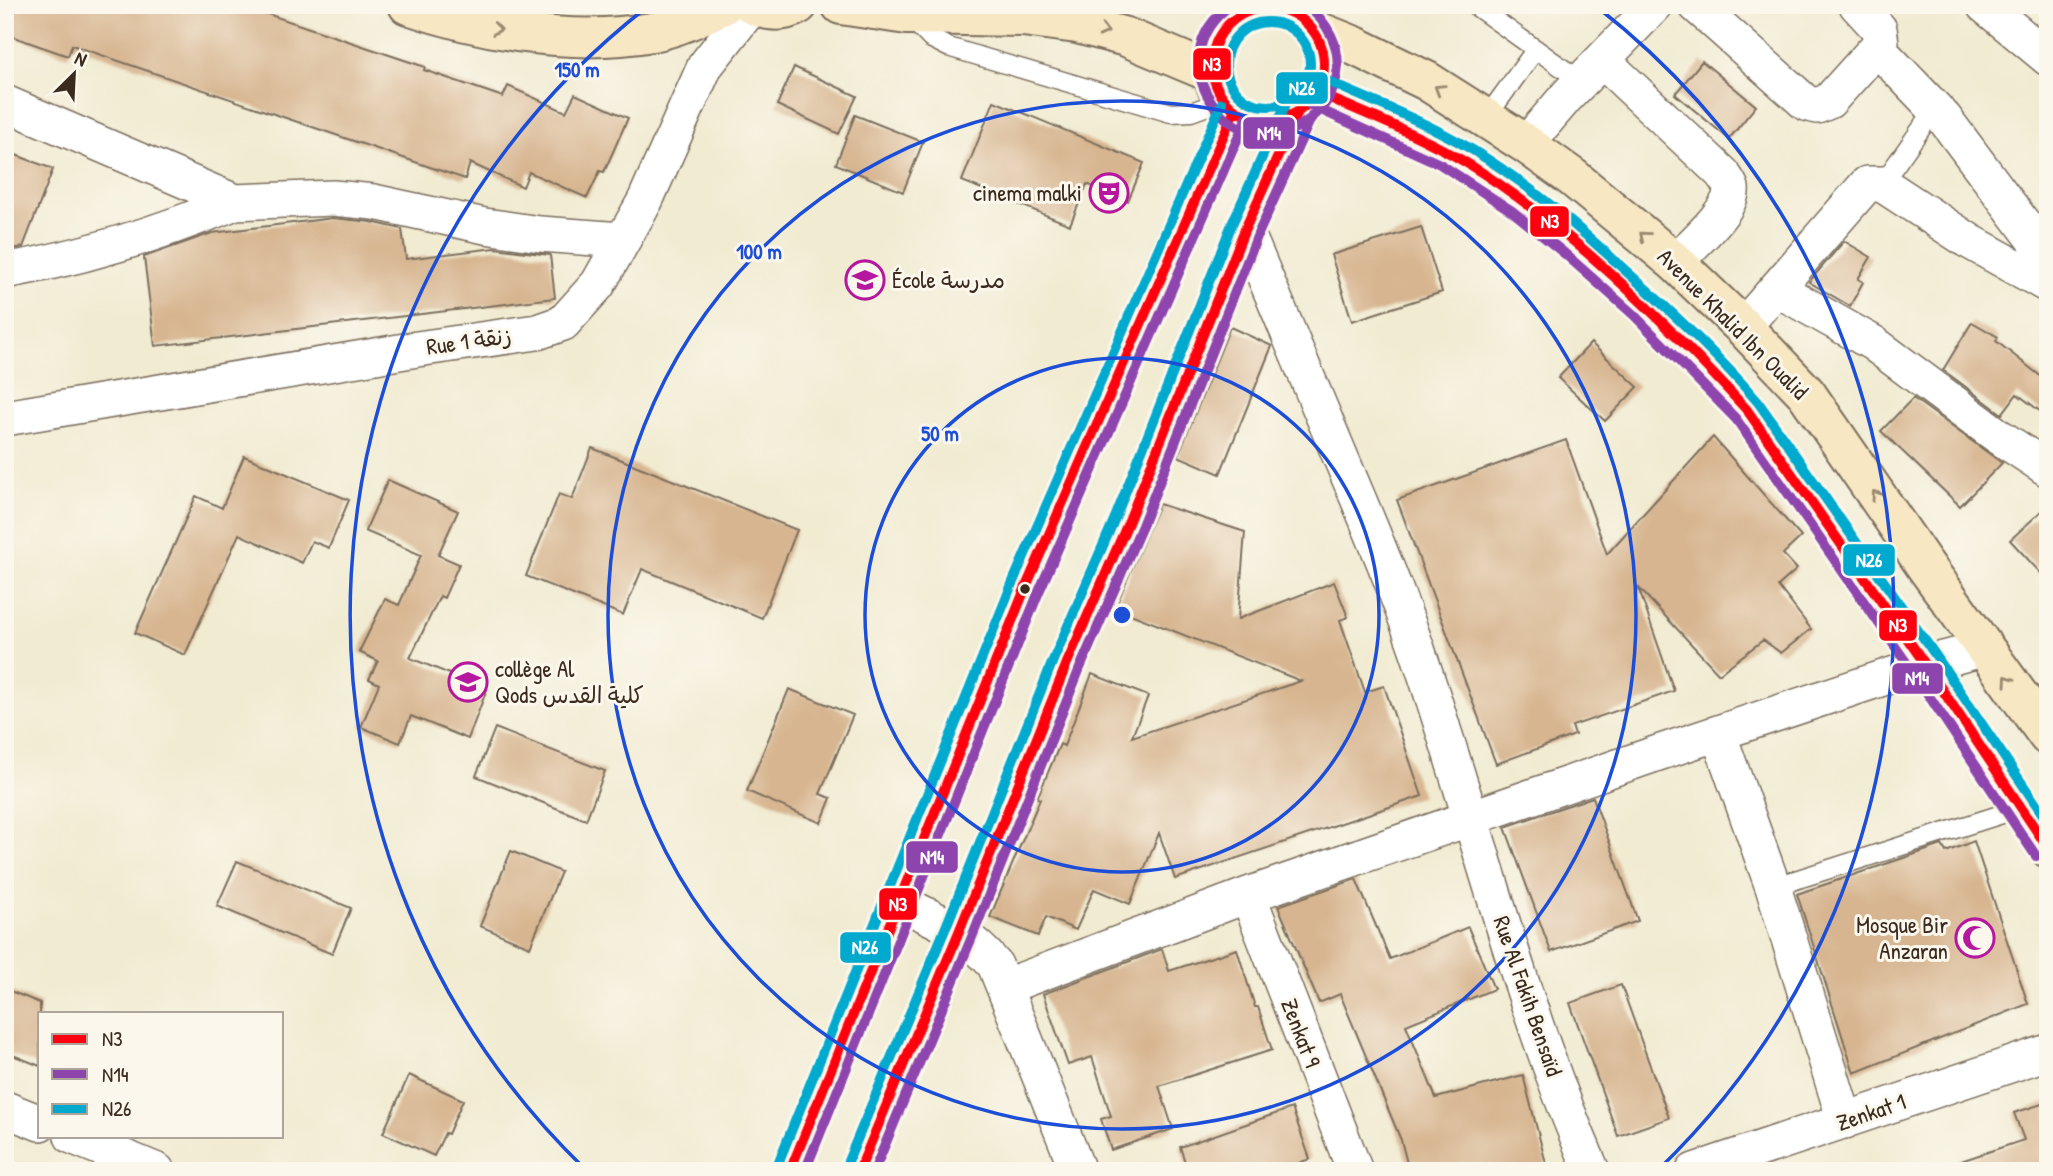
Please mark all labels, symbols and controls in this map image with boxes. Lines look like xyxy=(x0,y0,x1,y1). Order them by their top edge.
one-way arrow xyxy=(491,22,503,37)
one-way arrow xyxy=(1097,23,1109,37)
north arrow xyxy=(38,38,108,108)
text: N xyxy=(71,45,91,72)
line badge: N3 xyxy=(1192,47,1232,81)
text: N3 xyxy=(1203,51,1222,77)
text: 150 m xyxy=(554,55,600,84)
line badge: N26 xyxy=(1275,71,1329,105)
text: N26 xyxy=(1289,75,1316,101)
one-way arrow xyxy=(1434,85,1447,98)
line badge: N14 xyxy=(1242,116,1296,150)
text: N14 xyxy=(1257,120,1281,146)
theatre icon: cinema malki xyxy=(1088,172,1130,214)
place label: cinema malki xyxy=(973,177,1082,208)
line badge: N3 xyxy=(1529,205,1570,238)
text: N3 xyxy=(1541,208,1560,234)
one-way arrow xyxy=(1639,232,1652,244)
text: 100 m xyxy=(736,237,782,266)
street label: Avenue Khalid Ibn Oualid xyxy=(1651,241,1816,406)
school or university icon: École مدرسة xyxy=(844,259,886,301)
place label: École مدرسة xyxy=(892,264,1005,295)
street label: Rue 1 زنقة xyxy=(424,319,513,362)
text: 50 m xyxy=(921,419,959,448)
one-way arrow xyxy=(1872,490,1885,503)
line badge: N26 xyxy=(1842,543,1896,577)
text: N26 xyxy=(1856,547,1883,573)
unlabelled marker xyxy=(1018,582,1032,596)
centre of rings xyxy=(1110,603,1134,627)
line badge: N3 xyxy=(1878,609,1918,642)
text: N3 xyxy=(1889,612,1908,638)
place label: collège Al Qods كلية القدس xyxy=(495,653,644,710)
school or university icon: collège Al Qods كلية القدس xyxy=(447,661,489,703)
line badge: N14 xyxy=(1891,662,1944,695)
text: N14 xyxy=(1905,665,1929,691)
one-way arrow xyxy=(2004,675,2017,688)
line badge: N14 xyxy=(905,840,959,874)
text: N14 xyxy=(920,844,944,870)
line badge: N3 xyxy=(878,887,918,921)
text: N3 xyxy=(889,891,908,917)
place label: Mosque Bir Anzaran xyxy=(1856,909,1948,966)
street label: Rue Al Fakih Bensaïd xyxy=(1487,912,1570,1080)
mosque icon: Mosque Bir Anzaran xyxy=(1954,917,1996,959)
line badge: N26 xyxy=(839,931,892,964)
text: N26 xyxy=(852,934,879,960)
street label: Zenkat 9 xyxy=(1274,994,1329,1072)
legend xyxy=(38,1012,284,1138)
text: N3 xyxy=(102,1024,123,1053)
text: N14 xyxy=(102,1060,129,1089)
street label: Zenkat 1 xyxy=(1832,1085,1910,1138)
text: N26 xyxy=(102,1094,131,1123)

